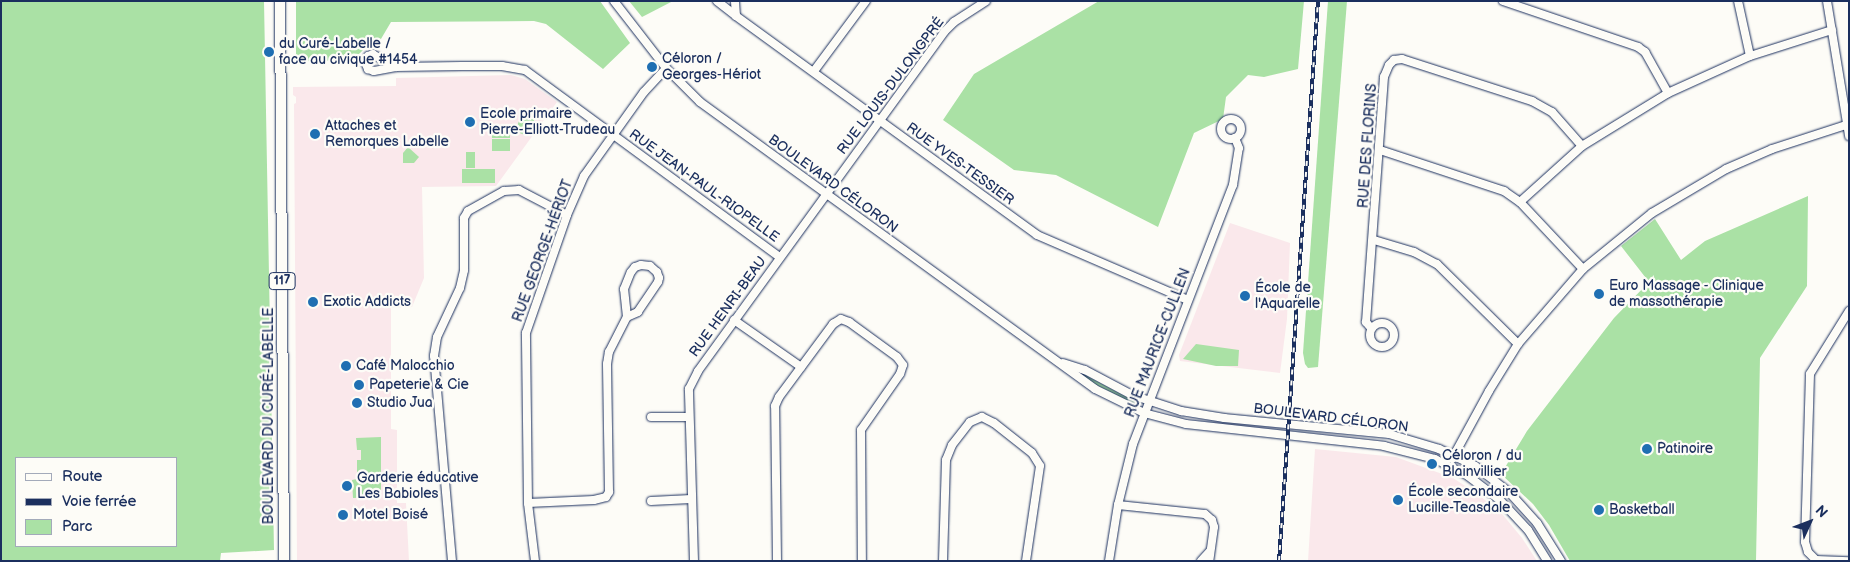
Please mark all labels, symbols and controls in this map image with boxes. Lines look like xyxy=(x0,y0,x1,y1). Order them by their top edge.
street label: RUE LOUIS-DULONGPRÉ xyxy=(834,14,948,158)
place label: du Curé-Labelle / face au civique #1454 xyxy=(279,36,418,68)
marker: du Curé-Labelle / face au civique #1454 xyxy=(263,46,275,58)
place label: Céloron / Georges-Hériot xyxy=(662,51,761,84)
marker: Céloron / Georges-Hériot xyxy=(646,61,658,73)
street label: RUE DES FLORINS xyxy=(1355,83,1381,209)
place label: Ecole primaire Pierre-Elliott-Trudeau xyxy=(480,106,615,138)
marker: Ecole primaire Pierre-Elliott-Trudeau xyxy=(464,116,476,128)
place label: Attaches et Remorques Labelle xyxy=(325,118,449,150)
street label: RUE YVES-TESSIER xyxy=(903,119,1017,209)
street label: RUE JEAN-PAUL-RIOPELLE xyxy=(625,126,783,246)
marker: Attaches et Remorques Labelle xyxy=(309,128,321,140)
street label: BOULEVARD CÉLORON xyxy=(765,131,901,237)
street label: RUE GEORGE-HÉRIOT xyxy=(509,178,577,324)
street label: RUE HENRI-BEAU xyxy=(686,254,770,360)
street label: RUE MAURICE-CULLEN xyxy=(1122,266,1194,420)
road number: 117 xyxy=(268,272,296,290)
place label: Euro Massage - Clinique de massothérapie xyxy=(1609,278,1765,310)
place label: École de l'Aquarelle xyxy=(1255,280,1320,312)
marker: Euro Massage - Clinique de massothérapie xyxy=(1593,288,1605,300)
marker: École de l'Aquarelle xyxy=(1239,290,1251,302)
place label: Exotic Addicts xyxy=(323,294,411,310)
marker: Exotic Addicts xyxy=(307,296,319,308)
street label: BOULEVARD DU CURÉ-LABELLE xyxy=(261,308,277,524)
place label: Café Malocchio xyxy=(356,358,455,374)
marker: Café Malocchio xyxy=(340,360,352,372)
place label: Papeterie & Cie xyxy=(369,377,469,393)
marker: Papeterie & Cie xyxy=(353,379,365,391)
place label: Studio Jua xyxy=(367,395,434,411)
marker: Studio Jua xyxy=(351,397,363,409)
street label: BOULEVARD CÉLORON xyxy=(1252,400,1410,436)
place label: Patinoire xyxy=(1657,441,1713,457)
marker: Patinoire xyxy=(1641,443,1653,455)
place label: Céloron / du Blainvillier xyxy=(1442,448,1522,481)
legend xyxy=(15,457,178,547)
marker: Céloron / du Blainvillier xyxy=(1426,458,1438,470)
text: Route xyxy=(62,467,102,486)
place label: Garderie éducative Les Babioles xyxy=(357,470,479,502)
marker: Garderie éducative Les Babioles xyxy=(341,480,353,492)
place label: École secondaire Lucille-Teasdale xyxy=(1408,484,1518,516)
text: Voie ferrée xyxy=(62,492,137,511)
marker: École secondaire Lucille-Teasdale xyxy=(1392,494,1404,506)
north arrow xyxy=(1785,497,1835,547)
place label: Basketball xyxy=(1609,502,1675,518)
text: N xyxy=(1812,502,1831,521)
marker: Basketball xyxy=(1593,504,1605,516)
place label: Motel Boisé xyxy=(353,507,428,523)
marker: Motel Boisé xyxy=(337,509,349,521)
text: Parc xyxy=(62,517,92,536)

